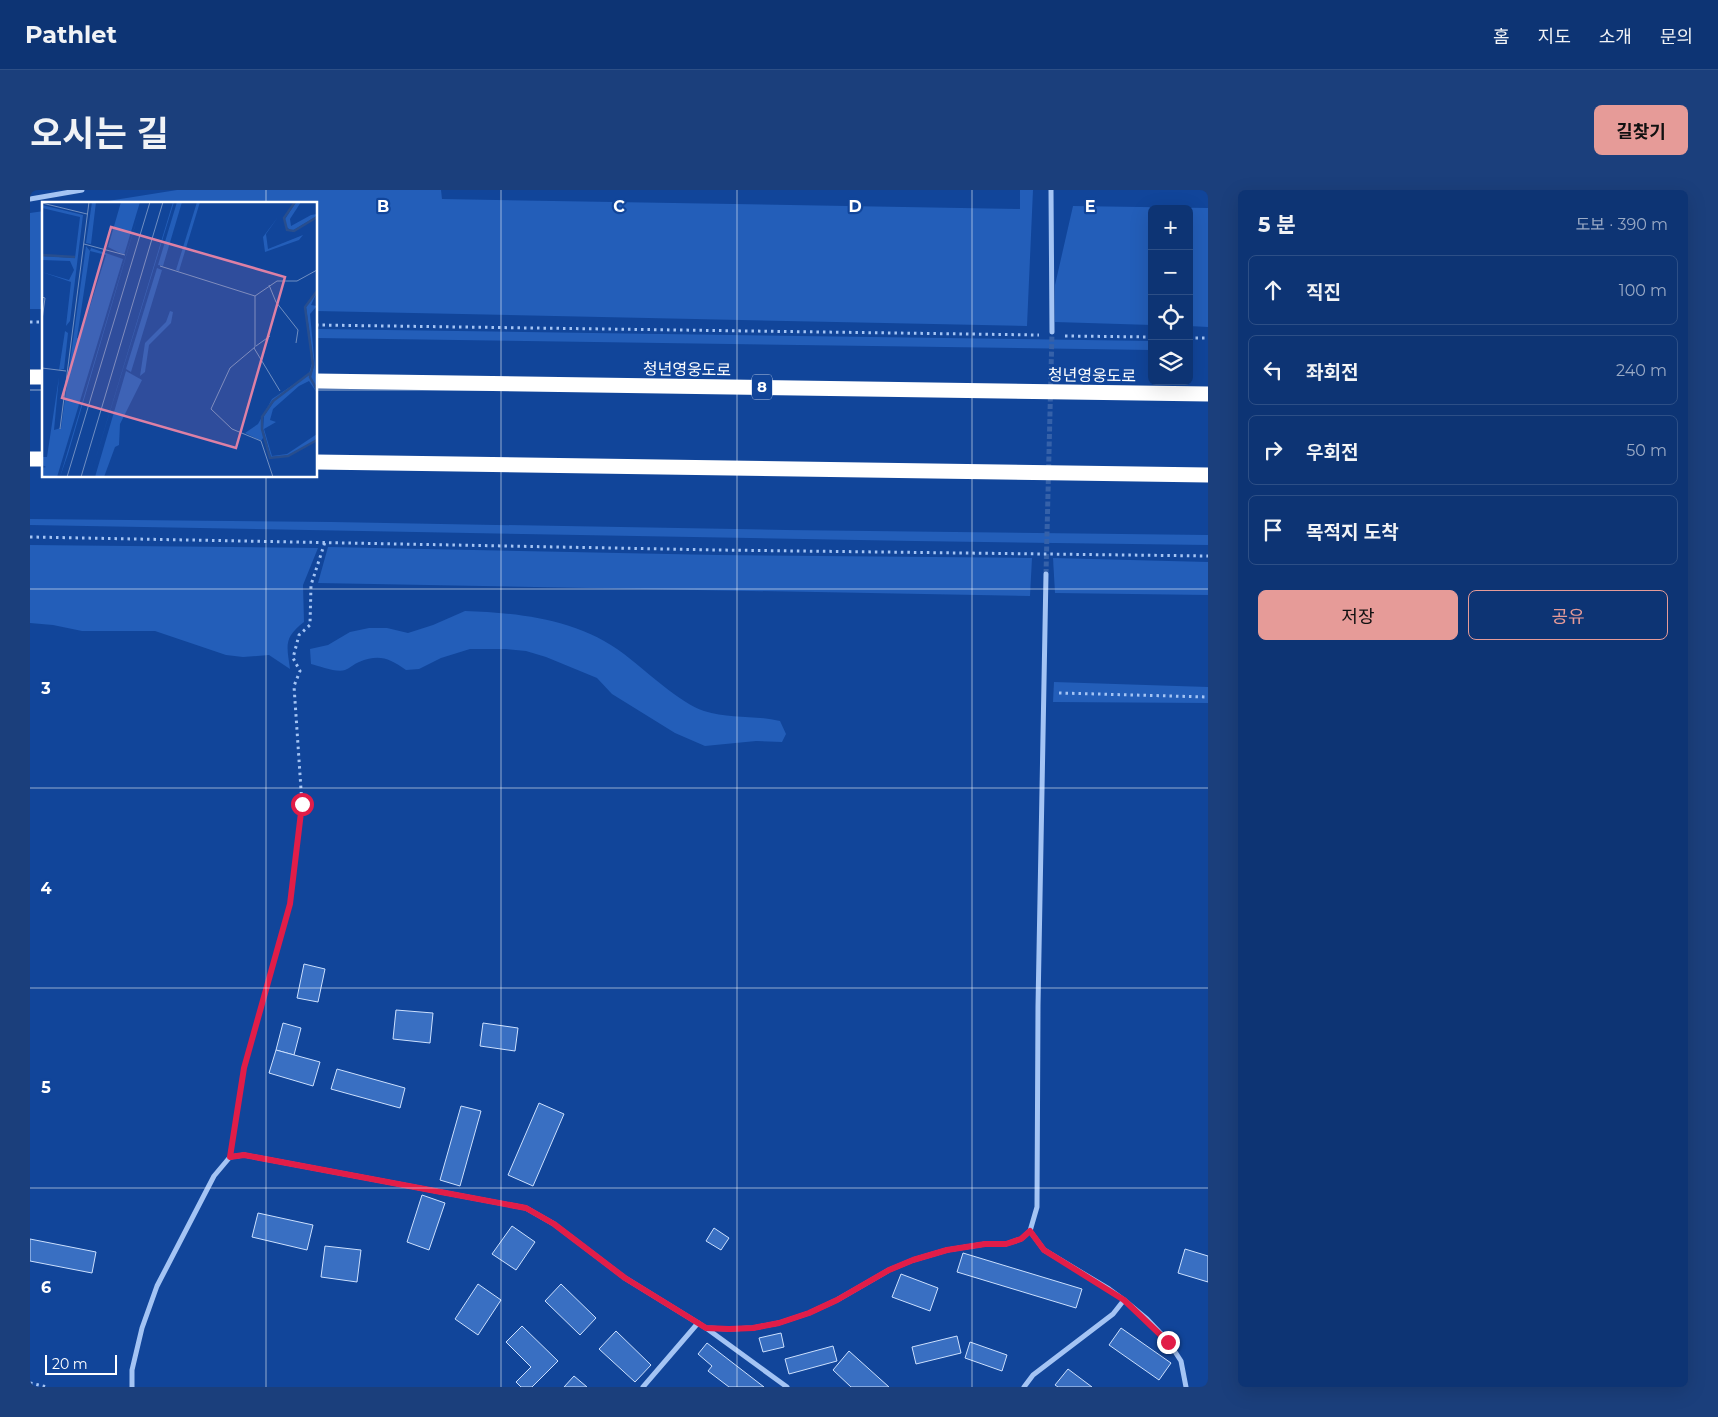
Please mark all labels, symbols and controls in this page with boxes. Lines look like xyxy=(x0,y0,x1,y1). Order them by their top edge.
text: Pathlet xyxy=(25,20,117,49)
text: 홈 xyxy=(1493,26,1510,48)
text: 지도 xyxy=(1538,26,1571,48)
text: 소개 xyxy=(1599,26,1632,48)
text: 문의 xyxy=(1660,26,1693,48)
button: 길찾기 xyxy=(1594,105,1688,155)
text: 오시는 길 xyxy=(30,112,169,155)
text: B xyxy=(377,197,389,216)
text: C xyxy=(613,197,625,216)
text: D xyxy=(848,197,862,216)
text: E xyxy=(1085,197,1095,216)
inset map xyxy=(42,202,318,478)
map controls xyxy=(1148,205,1193,385)
button: + xyxy=(1148,205,1193,250)
text: 5 분 xyxy=(1258,212,1296,237)
text: 도보 · 390 m xyxy=(1576,215,1668,234)
button: − xyxy=(1148,250,1193,295)
icon: ahead xyxy=(1259,276,1287,304)
text: 직진 xyxy=(1306,281,1341,304)
text: 100 m xyxy=(1619,281,1667,300)
button: locate xyxy=(1148,295,1193,340)
button: layers xyxy=(1148,340,1193,385)
icon: left xyxy=(1259,356,1287,384)
street label: 청년영웅도로 xyxy=(643,359,732,380)
text: 좌회전 xyxy=(1306,361,1358,384)
text: 240 m xyxy=(1616,361,1667,380)
street label: 청년영웅도로 xyxy=(1048,365,1137,386)
road number: 8 xyxy=(752,374,772,400)
icon: right xyxy=(1259,436,1287,464)
text: 우회전 xyxy=(1306,441,1358,464)
text: 50 m xyxy=(1626,441,1667,460)
icon: arrive xyxy=(1259,516,1287,544)
text: 목적지 도착 xyxy=(1306,521,1399,544)
button: 저장 xyxy=(1258,590,1458,640)
button: 공유 xyxy=(1468,590,1668,640)
text: 3 xyxy=(40,679,51,698)
route start xyxy=(291,793,314,816)
text: 4 xyxy=(40,879,52,898)
text: 5 xyxy=(41,1078,51,1097)
text: 6 xyxy=(41,1278,51,1297)
route end xyxy=(1157,1331,1180,1354)
scale bar xyxy=(45,1352,118,1375)
text: 20 m xyxy=(52,1355,88,1373)

